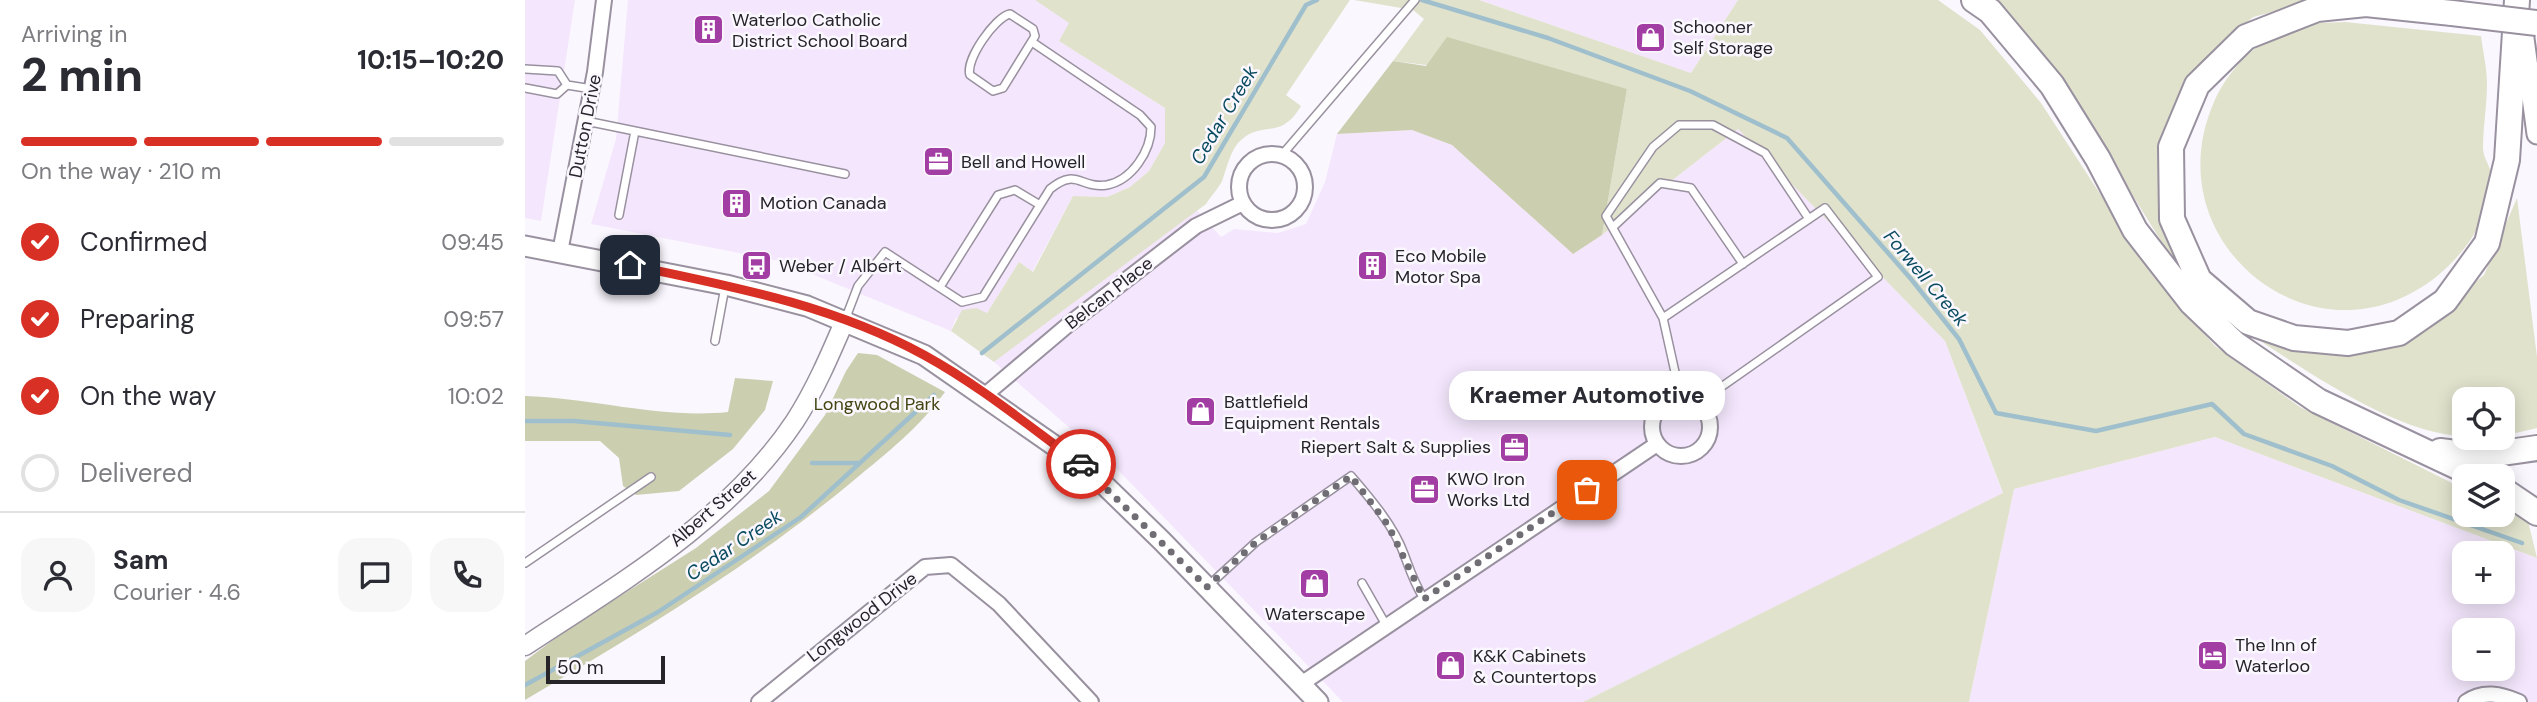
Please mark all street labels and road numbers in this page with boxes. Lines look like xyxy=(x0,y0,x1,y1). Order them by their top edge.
street label: Dutton Drive xyxy=(563,72,607,180)
street label: Belcan Place xyxy=(1060,251,1158,335)
street label: Albert Street xyxy=(665,464,761,552)
street label: Longwood Drive xyxy=(802,566,922,668)

